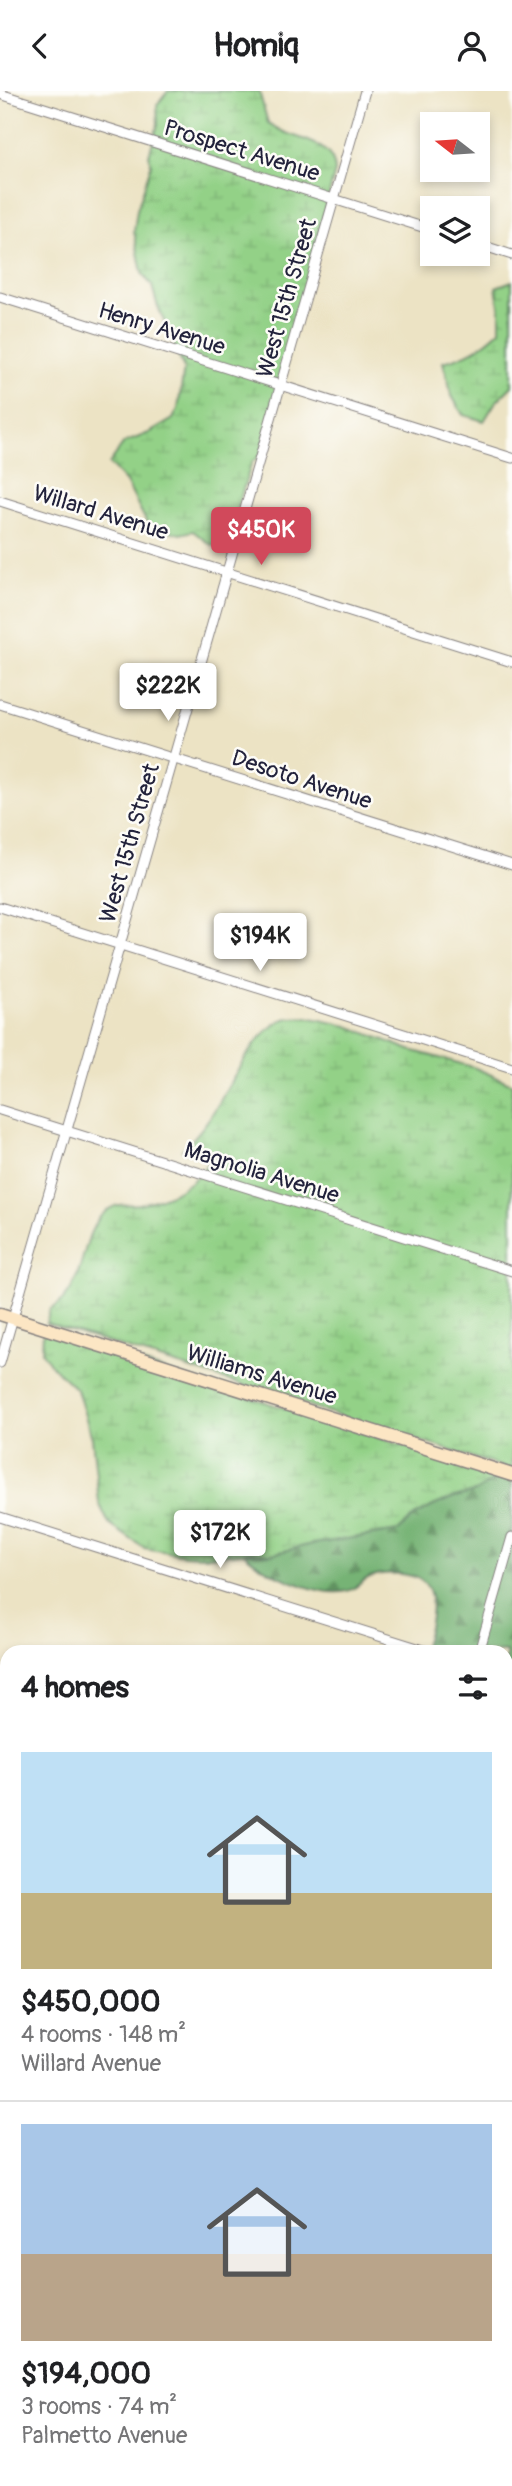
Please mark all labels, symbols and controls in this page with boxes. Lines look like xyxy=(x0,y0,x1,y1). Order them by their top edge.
text: Homiq xyxy=(213,26,299,66)
icon: back xyxy=(21,27,59,65)
icon: person xyxy=(453,27,491,65)
north arrow xyxy=(420,112,490,182)
map controls xyxy=(420,112,490,266)
street label: Prospect Avenue xyxy=(160,113,324,188)
button: layers xyxy=(420,196,490,266)
street label: West 15th Street xyxy=(250,214,323,381)
street label: Henry Avenue xyxy=(95,295,229,362)
street label: Willard Avenue xyxy=(30,478,173,547)
pin: $450K xyxy=(212,507,310,567)
text: $450K xyxy=(227,515,295,544)
pin: $222K xyxy=(119,663,217,723)
text: $222K xyxy=(136,671,200,700)
street label: Desoto Avenue xyxy=(228,743,376,816)
street label: West 15th Street xyxy=(93,759,166,926)
pin: $194K xyxy=(211,913,309,973)
text: $194K xyxy=(230,921,290,950)
street label: Magnolia Avenue xyxy=(181,1135,344,1210)
street label: Williams Avenue xyxy=(183,1338,341,1411)
pin: $172K xyxy=(171,1511,269,1570)
text: $172K xyxy=(190,1518,250,1547)
icon: filters xyxy=(454,1668,492,1706)
text: 4 homes xyxy=(21,1669,129,1706)
icon: home xyxy=(194,1797,320,1923)
text: $450,000 xyxy=(21,1983,161,2020)
text: 4 rooms · 148 m² xyxy=(21,2020,186,2049)
text: Willard Avenue xyxy=(21,2049,161,2078)
icon: home xyxy=(194,2169,320,2295)
text: $194,000 xyxy=(21,2355,151,2392)
text: 3 rooms · 74 m² xyxy=(21,2392,177,2421)
text: Palmetto Avenue xyxy=(21,2421,187,2450)

